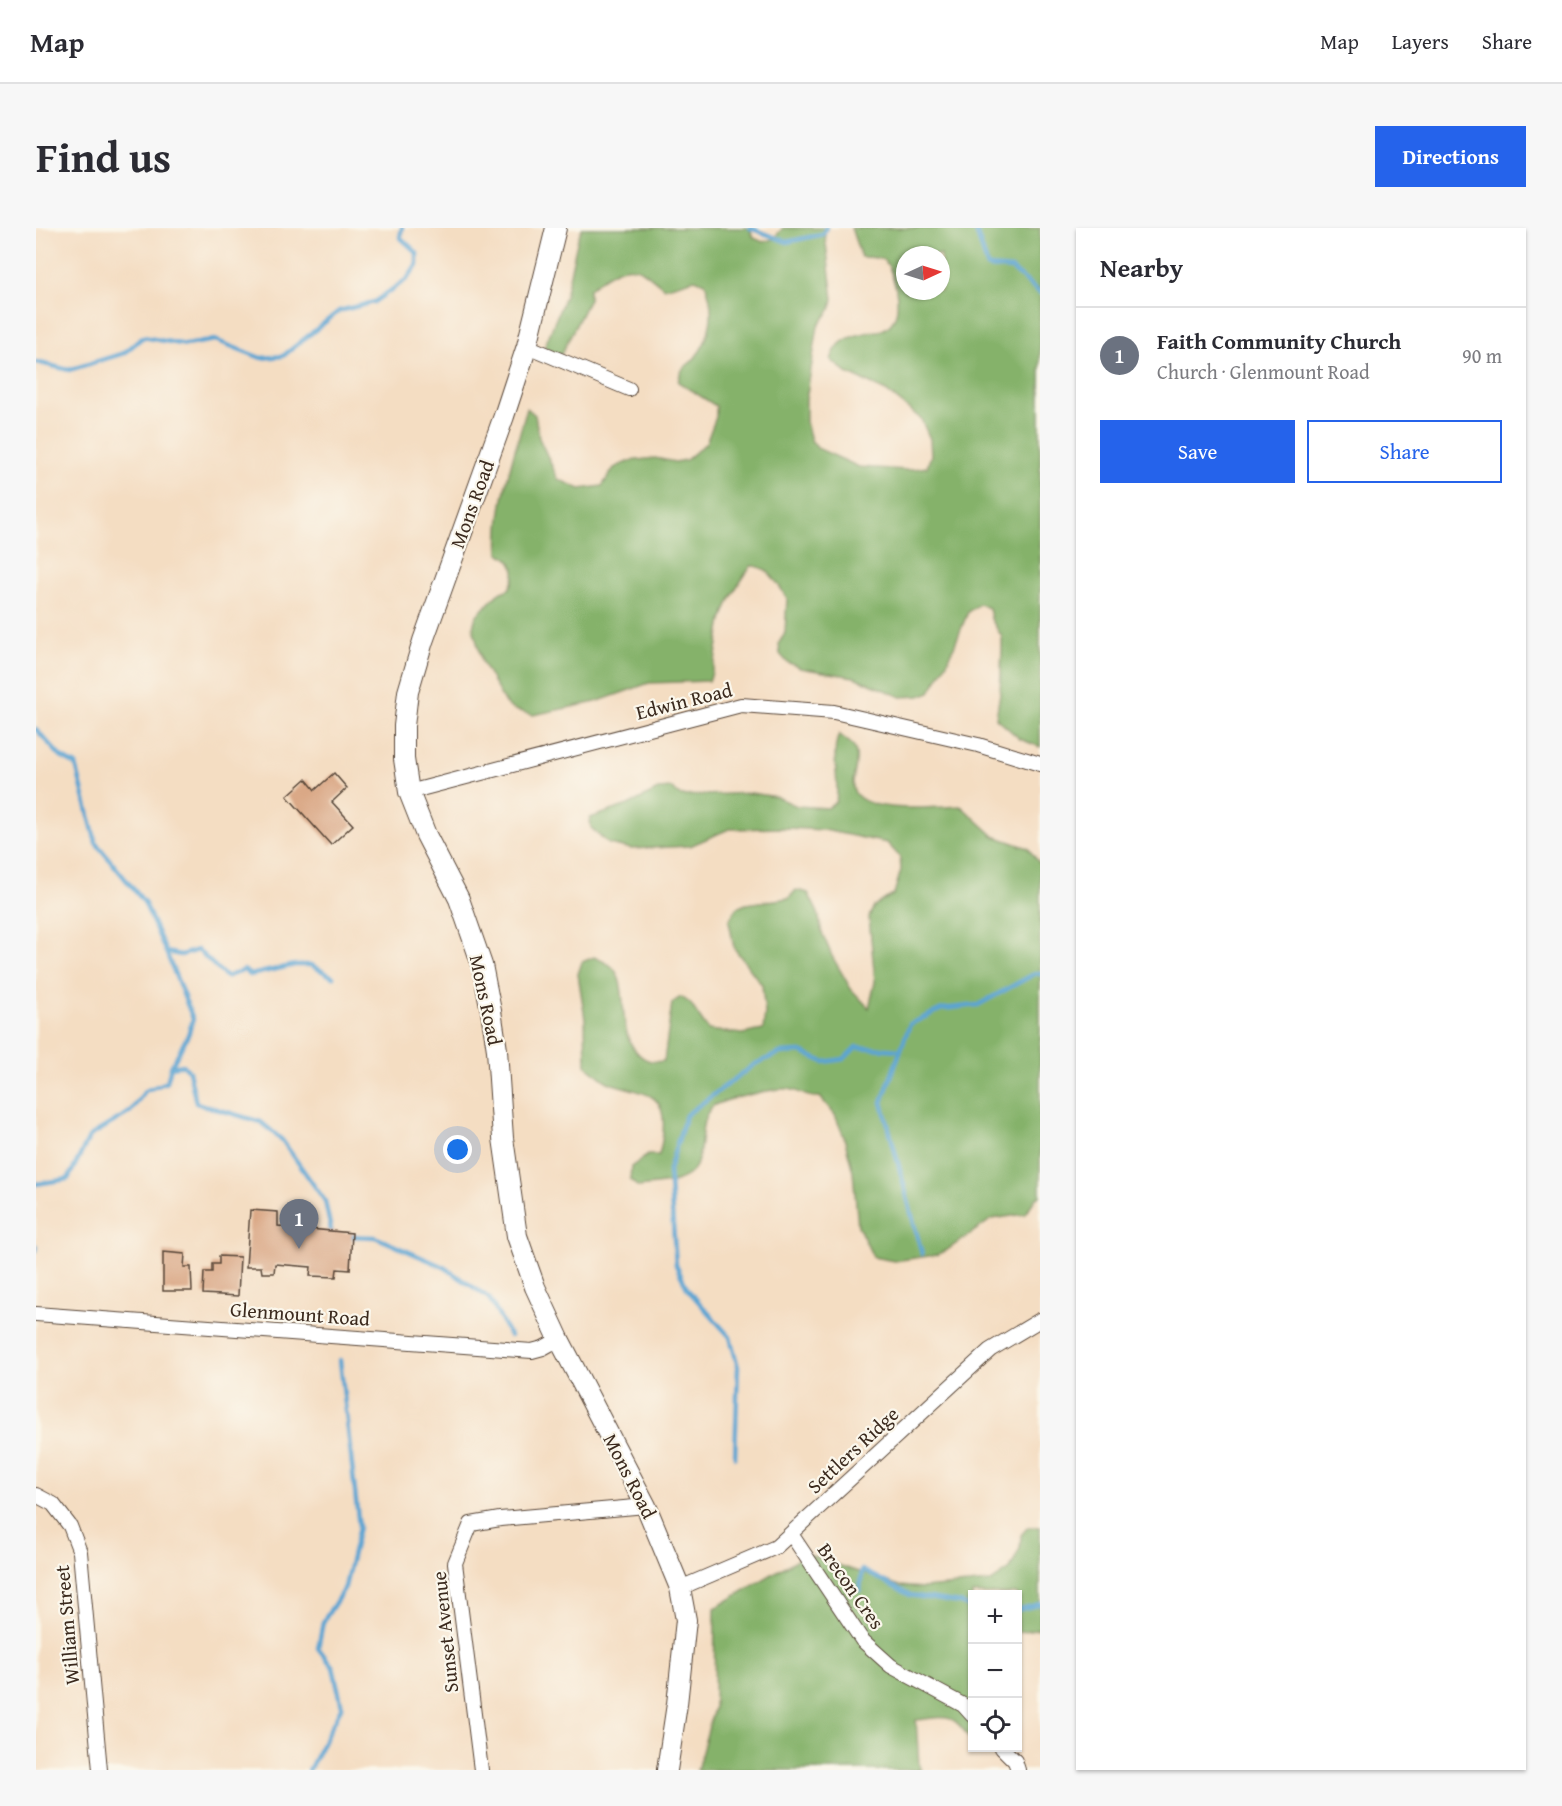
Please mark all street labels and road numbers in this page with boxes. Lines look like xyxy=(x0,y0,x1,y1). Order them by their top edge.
street label: Mons Road xyxy=(442,455,501,552)
street label: Edwin Road xyxy=(633,675,735,726)
street label: Mons Road xyxy=(463,952,510,1048)
street label: Glenmount Road xyxy=(229,1294,371,1333)
street label: Settlers Ridge xyxy=(800,1399,905,1500)
street label: Mons Road xyxy=(597,1428,664,1524)
street label: Brecon Cres xyxy=(811,1537,892,1635)
street label: William Street xyxy=(47,1564,86,1686)
street label: Sunset Avenue xyxy=(424,1570,465,1694)

